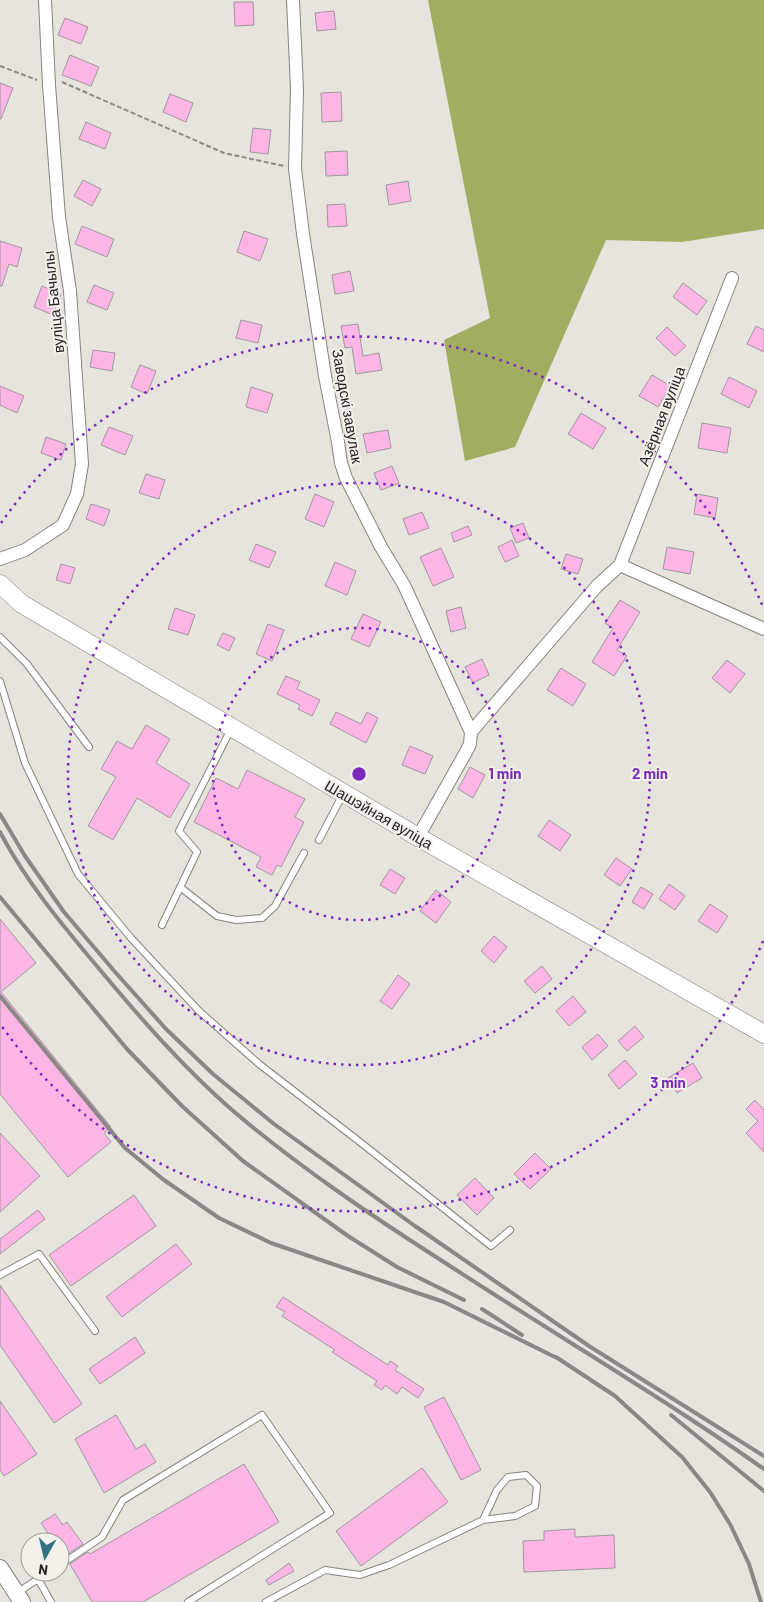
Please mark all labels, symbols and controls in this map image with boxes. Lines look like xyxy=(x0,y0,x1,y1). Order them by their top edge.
street label: вуліца Бачылы xyxy=(39,250,67,354)
street label: Заводскі завулак xyxy=(329,347,367,465)
street label: Азёрная вуліца xyxy=(634,363,688,468)
text: 1 min xyxy=(489,764,521,782)
text: 2 min xyxy=(632,764,668,782)
centre of rings xyxy=(350,765,368,783)
street label: Шашэйная вуліца xyxy=(322,776,437,853)
text: 3 min xyxy=(650,1073,686,1091)
north arrow xyxy=(20,1532,70,1582)
text: N xyxy=(37,1561,49,1579)

